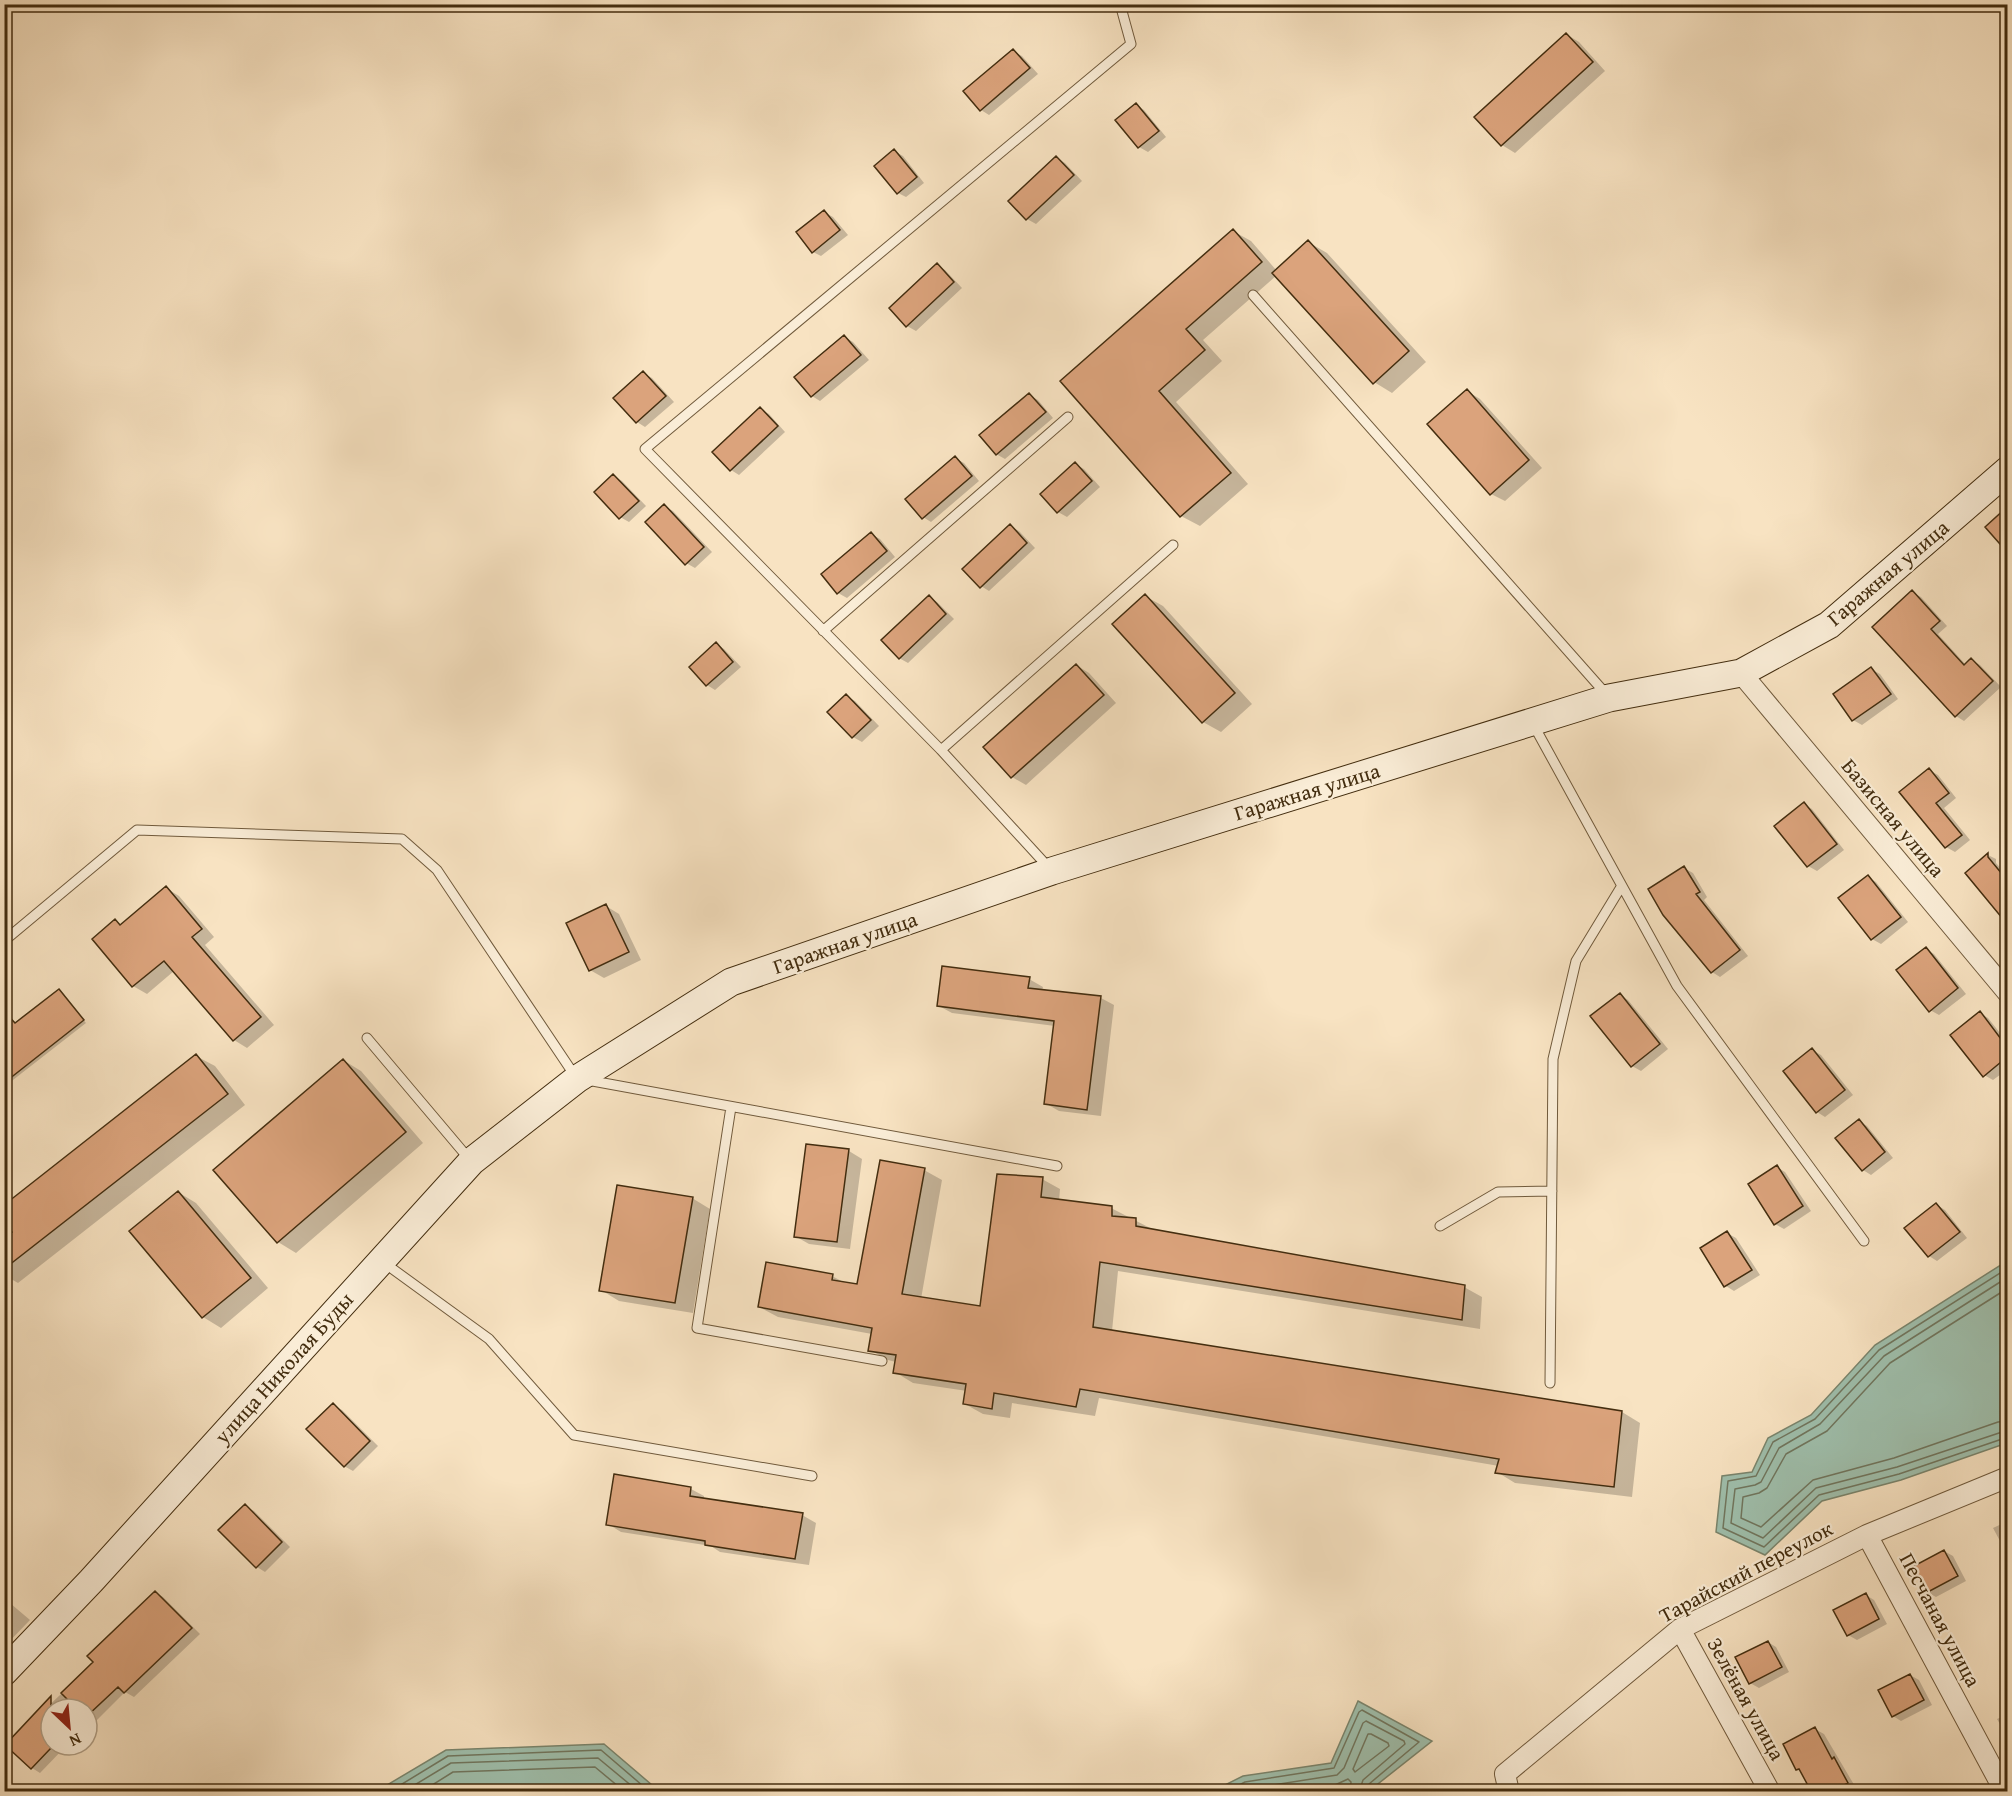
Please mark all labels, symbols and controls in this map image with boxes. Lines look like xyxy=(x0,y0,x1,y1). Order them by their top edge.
street label: Гаражная улица xyxy=(1820,512,1955,633)
street label: Базисная улица xyxy=(1834,751,1952,884)
street label: Гаражная улица xyxy=(1230,755,1384,828)
street label: Гаражная улица xyxy=(768,903,921,982)
street label: улица Николая Буды xyxy=(206,1285,361,1451)
street label: Тарайский переулок xyxy=(1654,1513,1838,1630)
street label: Песчаная улица xyxy=(1892,1547,1989,1692)
street label: Зелёная улица xyxy=(1700,1632,1793,1766)
north arrow xyxy=(39,1697,99,1757)
text: N xyxy=(65,1727,86,1754)

